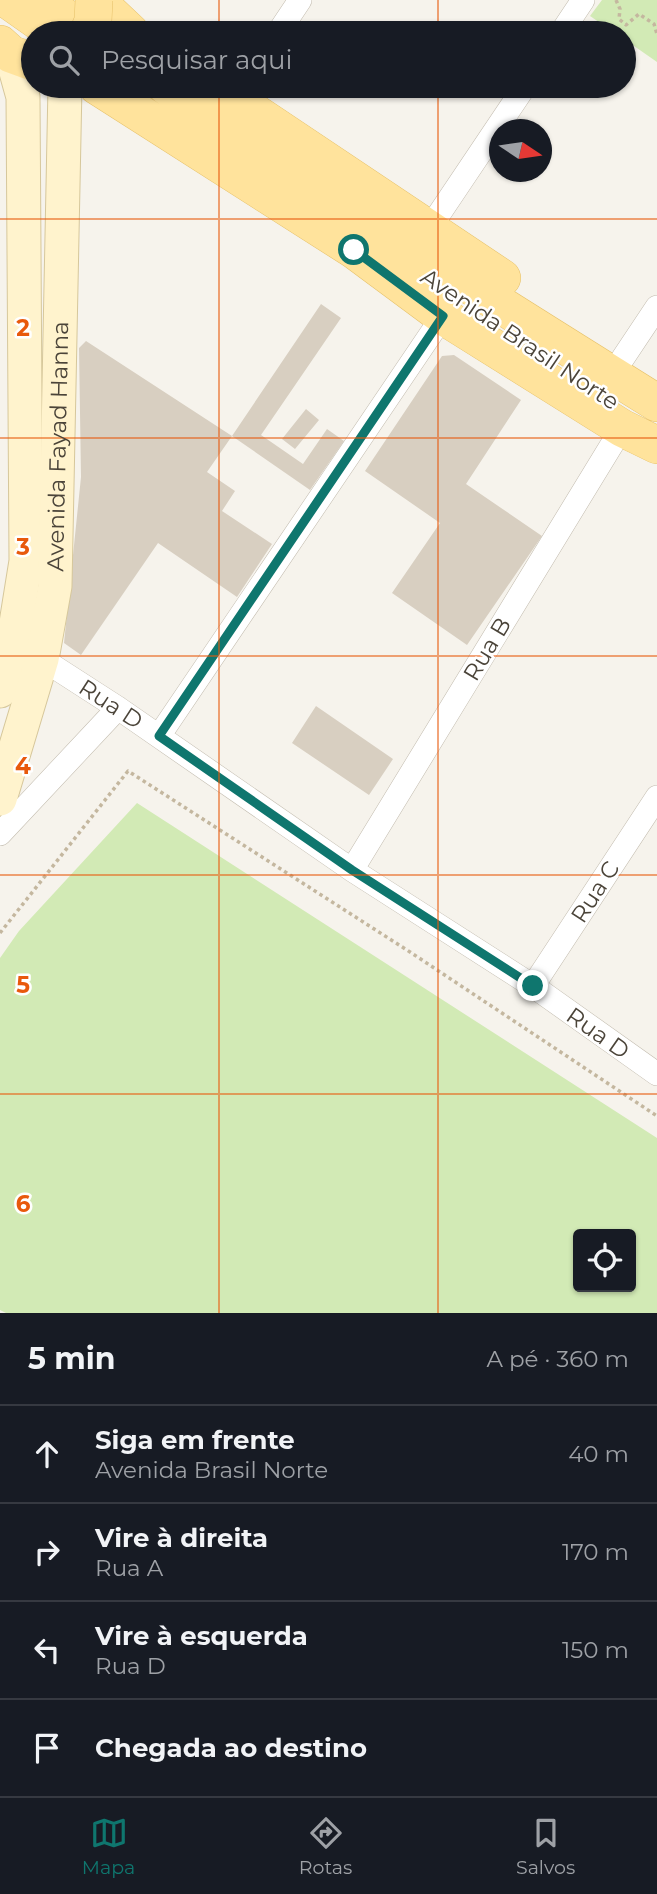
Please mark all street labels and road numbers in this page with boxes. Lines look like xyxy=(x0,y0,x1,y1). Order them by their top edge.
street label: Avenida Brasil Norte xyxy=(416,262,624,416)
street label: Avenida Fayad Hanna xyxy=(41,321,74,572)
street label: Rua B xyxy=(457,612,517,686)
street label: Rua D xyxy=(74,673,148,735)
street label: Rua C xyxy=(565,856,625,928)
street label: Rua D xyxy=(561,1001,635,1065)

